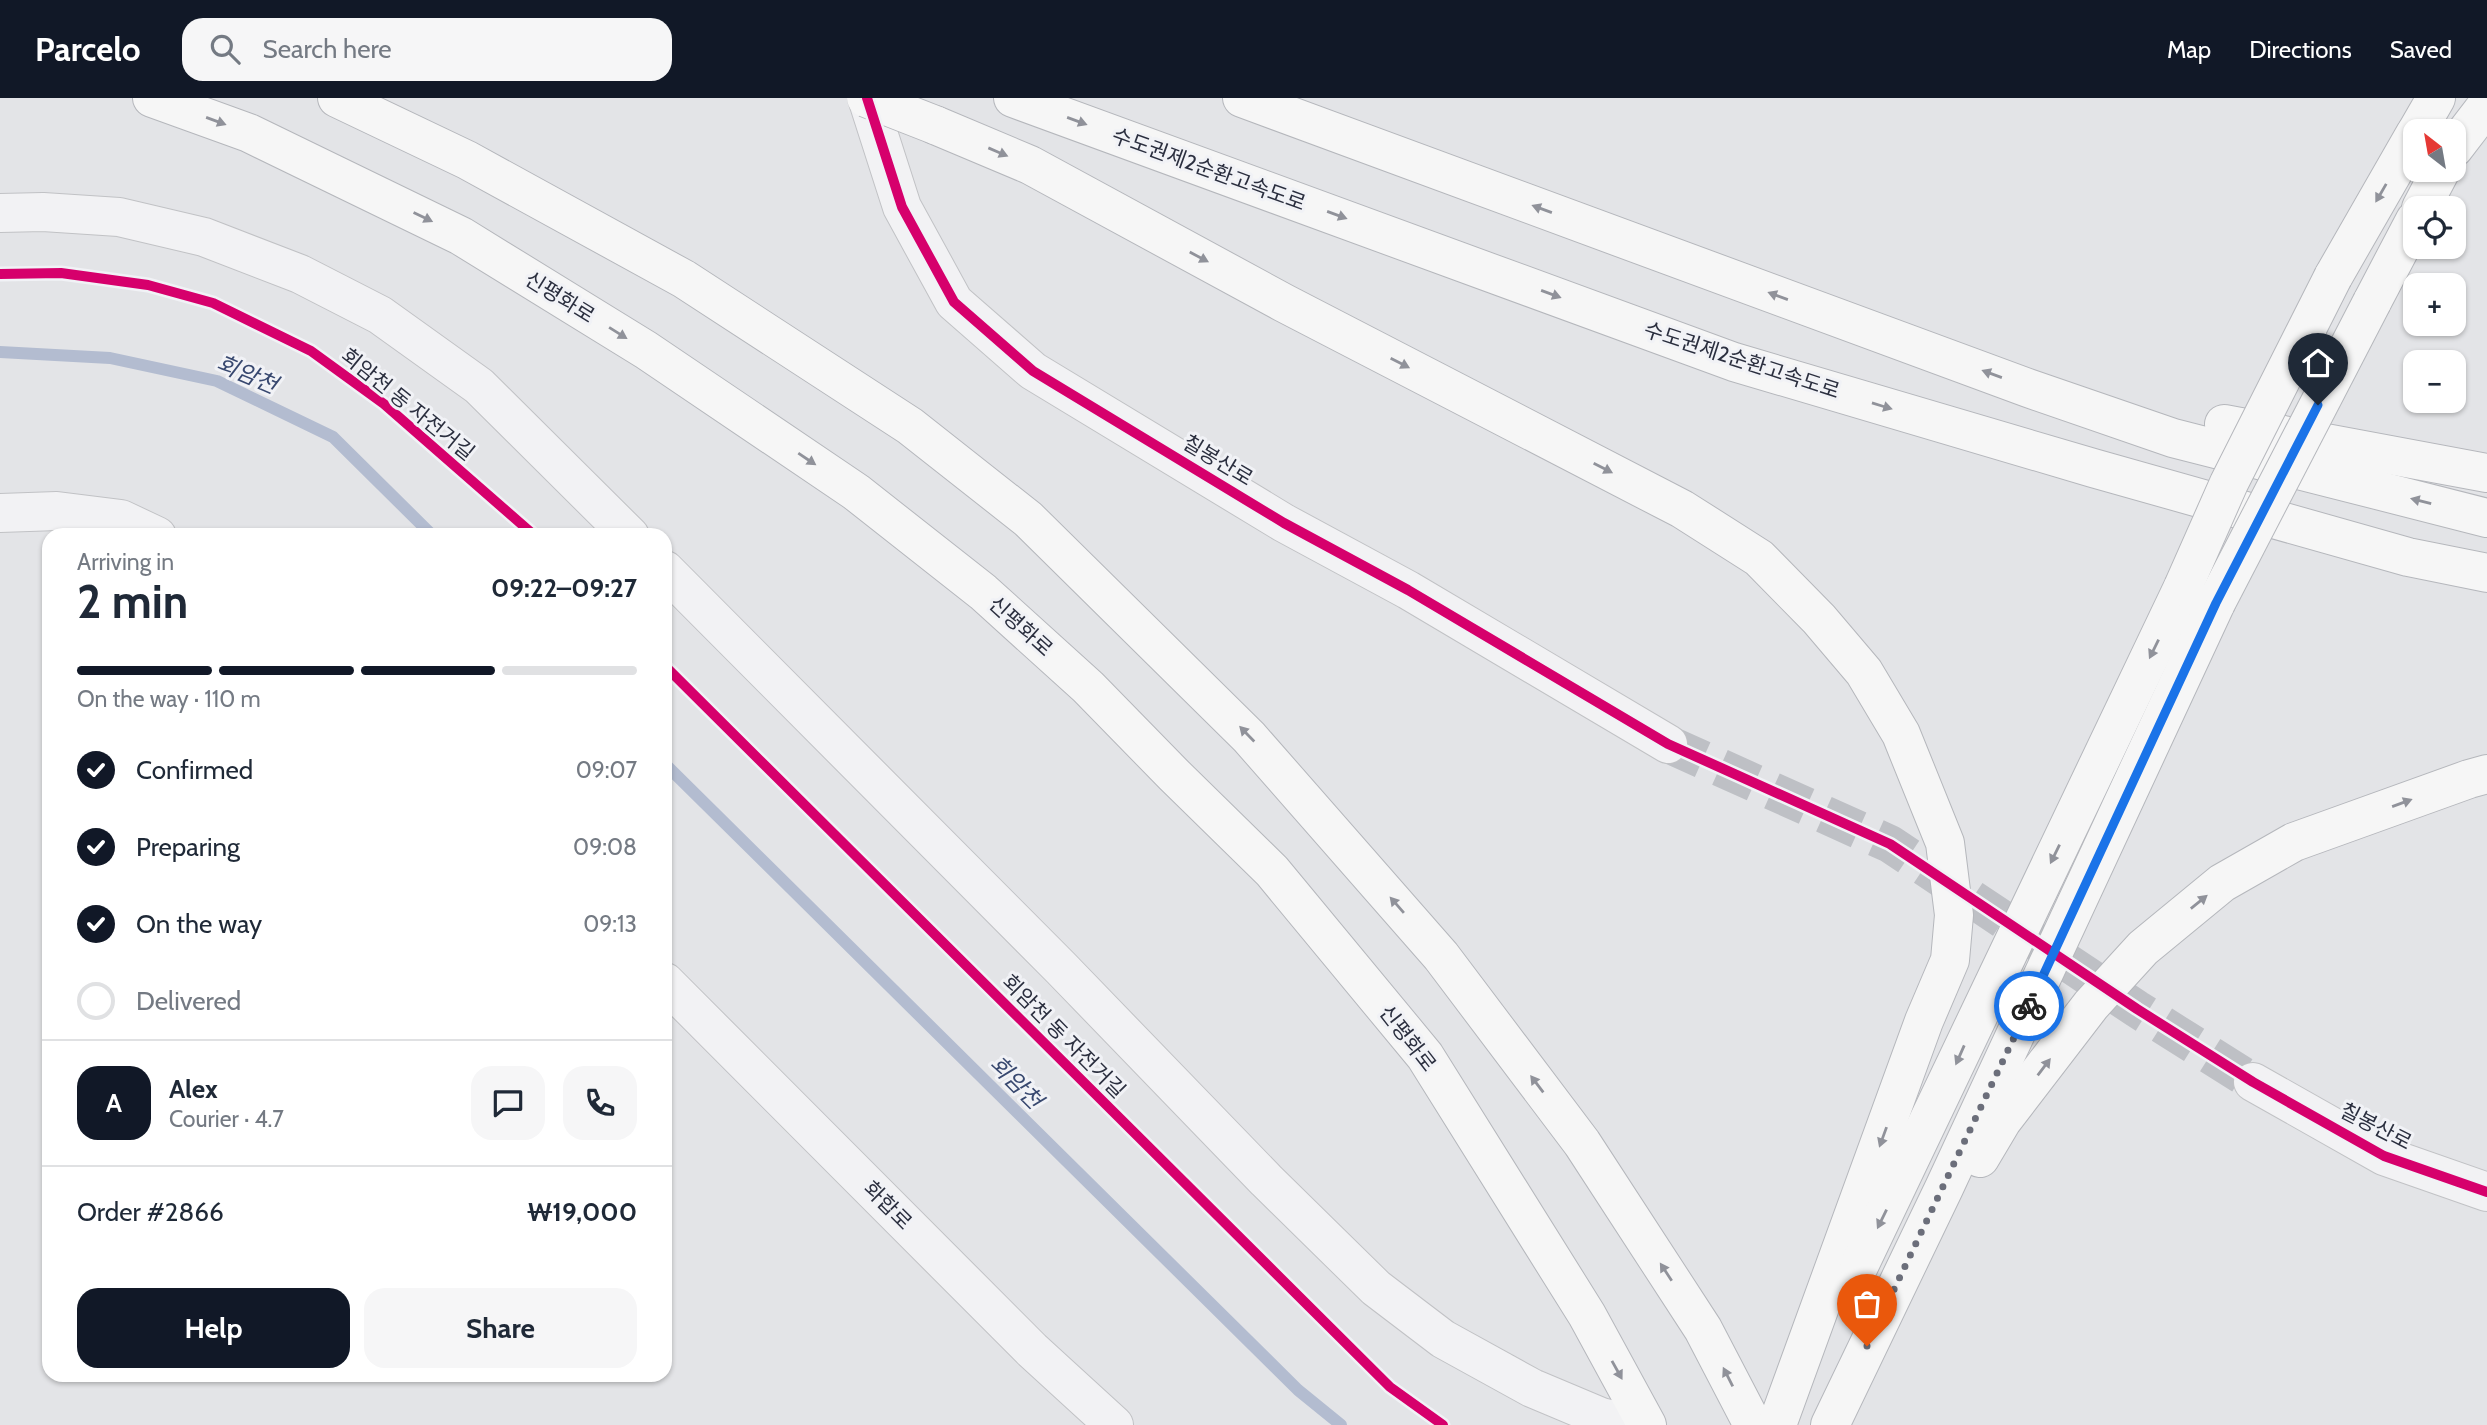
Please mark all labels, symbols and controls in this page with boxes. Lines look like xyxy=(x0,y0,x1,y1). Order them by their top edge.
search box xyxy=(182,18,672,81)
text: Parcelo xyxy=(35,29,140,69)
icon: search xyxy=(206,30,244,68)
text: Search here xyxy=(262,33,392,65)
text: Map xyxy=(2167,35,2211,64)
text: Directions xyxy=(2249,35,2352,64)
text: Saved xyxy=(2390,35,2452,64)
one-way arrow xyxy=(206,116,227,127)
one-way arrow xyxy=(1067,116,1088,127)
north arrow xyxy=(2403,119,2466,182)
map controls xyxy=(2403,119,2466,413)
street label: 수도권제2순환고속도로 xyxy=(1109,122,1309,216)
one-way arrow xyxy=(987,147,1008,158)
one-way arrow xyxy=(2375,184,2387,203)
button: locate xyxy=(2403,196,2466,259)
one-way arrow xyxy=(1531,203,1552,214)
one-way arrow xyxy=(1327,210,1348,221)
one-way arrow xyxy=(413,211,433,223)
one-way arrow xyxy=(1189,251,1209,263)
street label: 신평화로 xyxy=(521,266,599,328)
button: + xyxy=(2403,273,2466,336)
one-way arrow xyxy=(1540,288,1561,299)
one-way arrow xyxy=(1768,290,1789,301)
street label: 수도권제2순환고속도로 xyxy=(1641,317,1843,403)
one-way arrow xyxy=(609,326,628,339)
pin xyxy=(2288,333,2348,405)
street label: 회암천 동 자전거길 xyxy=(336,343,480,465)
icon: home xyxy=(2299,344,2337,382)
water label: 회암천 xyxy=(212,349,284,400)
button: − xyxy=(2403,350,2466,413)
one-way arrow xyxy=(1391,357,1411,369)
one-way arrow xyxy=(1981,369,2002,380)
one-way arrow xyxy=(1872,401,1893,411)
street label: 칠봉산로 xyxy=(1178,429,1258,491)
one-way arrow xyxy=(798,452,817,465)
one-way arrow xyxy=(1593,461,1613,473)
one-way arrow xyxy=(2410,495,2432,506)
text: Arriving in xyxy=(77,548,174,576)
text: 09:22–09:27 xyxy=(491,572,637,604)
text: 2 min xyxy=(77,574,188,630)
street label: 신평화로 xyxy=(984,591,1058,661)
one-way arrow xyxy=(2148,639,2159,659)
text: On the way · 110 m xyxy=(77,685,261,713)
one-way arrow xyxy=(1239,726,1255,743)
icon: check xyxy=(77,751,115,789)
text: Confirmed xyxy=(136,754,253,786)
text: 09:07 xyxy=(576,756,637,784)
one-way arrow xyxy=(2391,797,2412,808)
icon: check xyxy=(77,828,115,866)
text: Preparing xyxy=(136,831,240,863)
text: 09:08 xyxy=(573,833,637,861)
one-way arrow xyxy=(2049,844,2061,864)
one-way arrow xyxy=(2190,895,2208,910)
one-way arrow xyxy=(1390,897,1405,914)
icon: check xyxy=(77,905,115,943)
text: On the way xyxy=(136,908,262,940)
text: 09:13 xyxy=(583,910,637,938)
street label: 회암천 동 자전거길 xyxy=(997,969,1131,1103)
courier xyxy=(1994,971,2064,1041)
text: Delivered xyxy=(136,985,241,1017)
icon: bike xyxy=(2010,987,2048,1025)
street label: 신평화로 xyxy=(1374,1000,1442,1076)
one-way arrow xyxy=(1954,1045,1966,1065)
water label: 회암천 xyxy=(984,1050,1048,1114)
one-way arrow xyxy=(2036,1058,2050,1076)
button: chat xyxy=(471,1066,545,1140)
button: phone xyxy=(563,1066,637,1140)
text: Alex xyxy=(169,1073,218,1105)
one-way arrow xyxy=(1531,1075,1545,1093)
text: A xyxy=(106,1087,122,1119)
street label: 칠봉산로 xyxy=(2336,1097,2416,1155)
text: Courier · 4.7 xyxy=(169,1105,284,1133)
one-way arrow xyxy=(1877,1127,1888,1148)
street label: 화합로 xyxy=(859,1176,917,1234)
text: Order #2866 xyxy=(77,1196,224,1228)
text: ₩19,000 xyxy=(527,1196,637,1228)
one-way arrow xyxy=(1876,1209,1887,1229)
one-way arrow xyxy=(1659,1262,1672,1281)
pin xyxy=(1837,1274,1897,1346)
icon: bag xyxy=(1848,1285,1886,1323)
button: Help xyxy=(77,1288,350,1368)
button: Share xyxy=(364,1288,637,1368)
one-way arrow xyxy=(1611,1360,1623,1380)
one-way arrow xyxy=(1722,1367,1734,1387)

